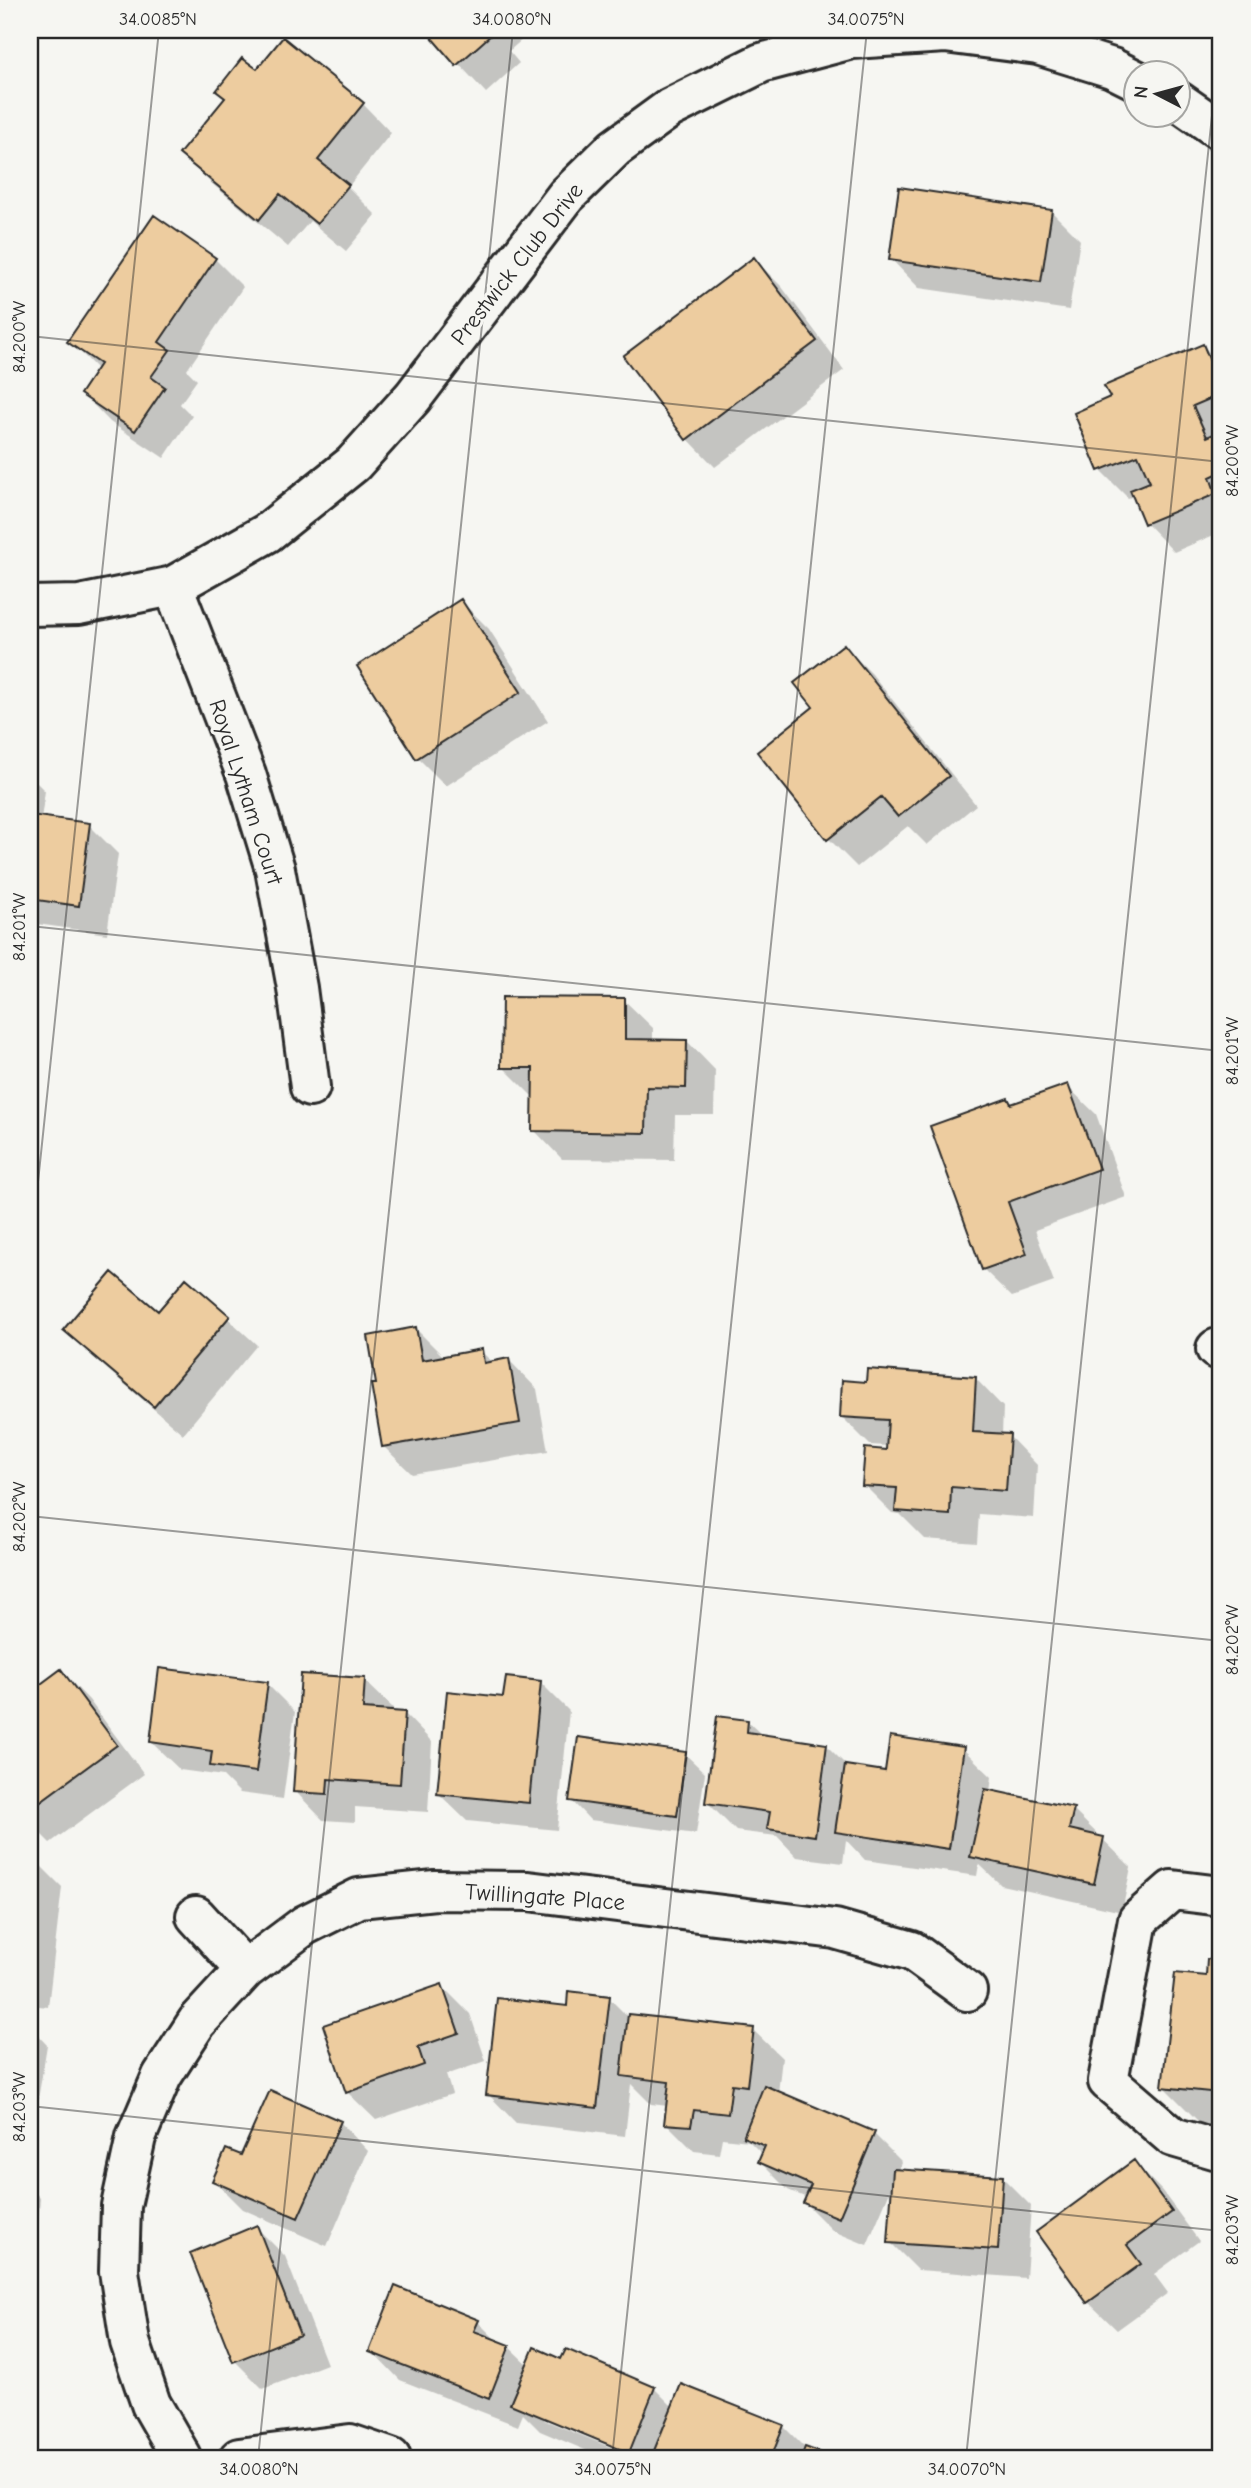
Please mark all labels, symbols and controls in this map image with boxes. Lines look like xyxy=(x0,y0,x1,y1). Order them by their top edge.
text: 34.0085°N xyxy=(119,9,197,30)
text: 34.0080°N xyxy=(472,9,552,30)
text: 34.0075°N xyxy=(827,9,905,30)
north arrow xyxy=(1122,60,1192,130)
text: N xyxy=(1130,85,1153,100)
street label: Prestwick Club Drive xyxy=(445,177,589,351)
text: 84.200°W xyxy=(9,301,30,373)
text: 84.200°W xyxy=(1222,425,1243,497)
street label: Royal Lytham Court xyxy=(203,696,289,889)
text: 84.201°W xyxy=(9,892,30,961)
text: 84.201°W xyxy=(1222,1016,1243,1085)
text: 84.202°W xyxy=(9,1481,30,1552)
text: 84.202°W xyxy=(1222,1604,1243,1675)
street label: Twillingate Place xyxy=(464,1878,626,1916)
text: 84.203°W xyxy=(9,2071,30,2142)
text: 84.203°W xyxy=(1222,2194,1243,2265)
text: 34.0080°N xyxy=(219,2459,299,2480)
text: 34.0075°N xyxy=(574,2459,652,2480)
text: 34.0070°N xyxy=(928,2459,1006,2480)

